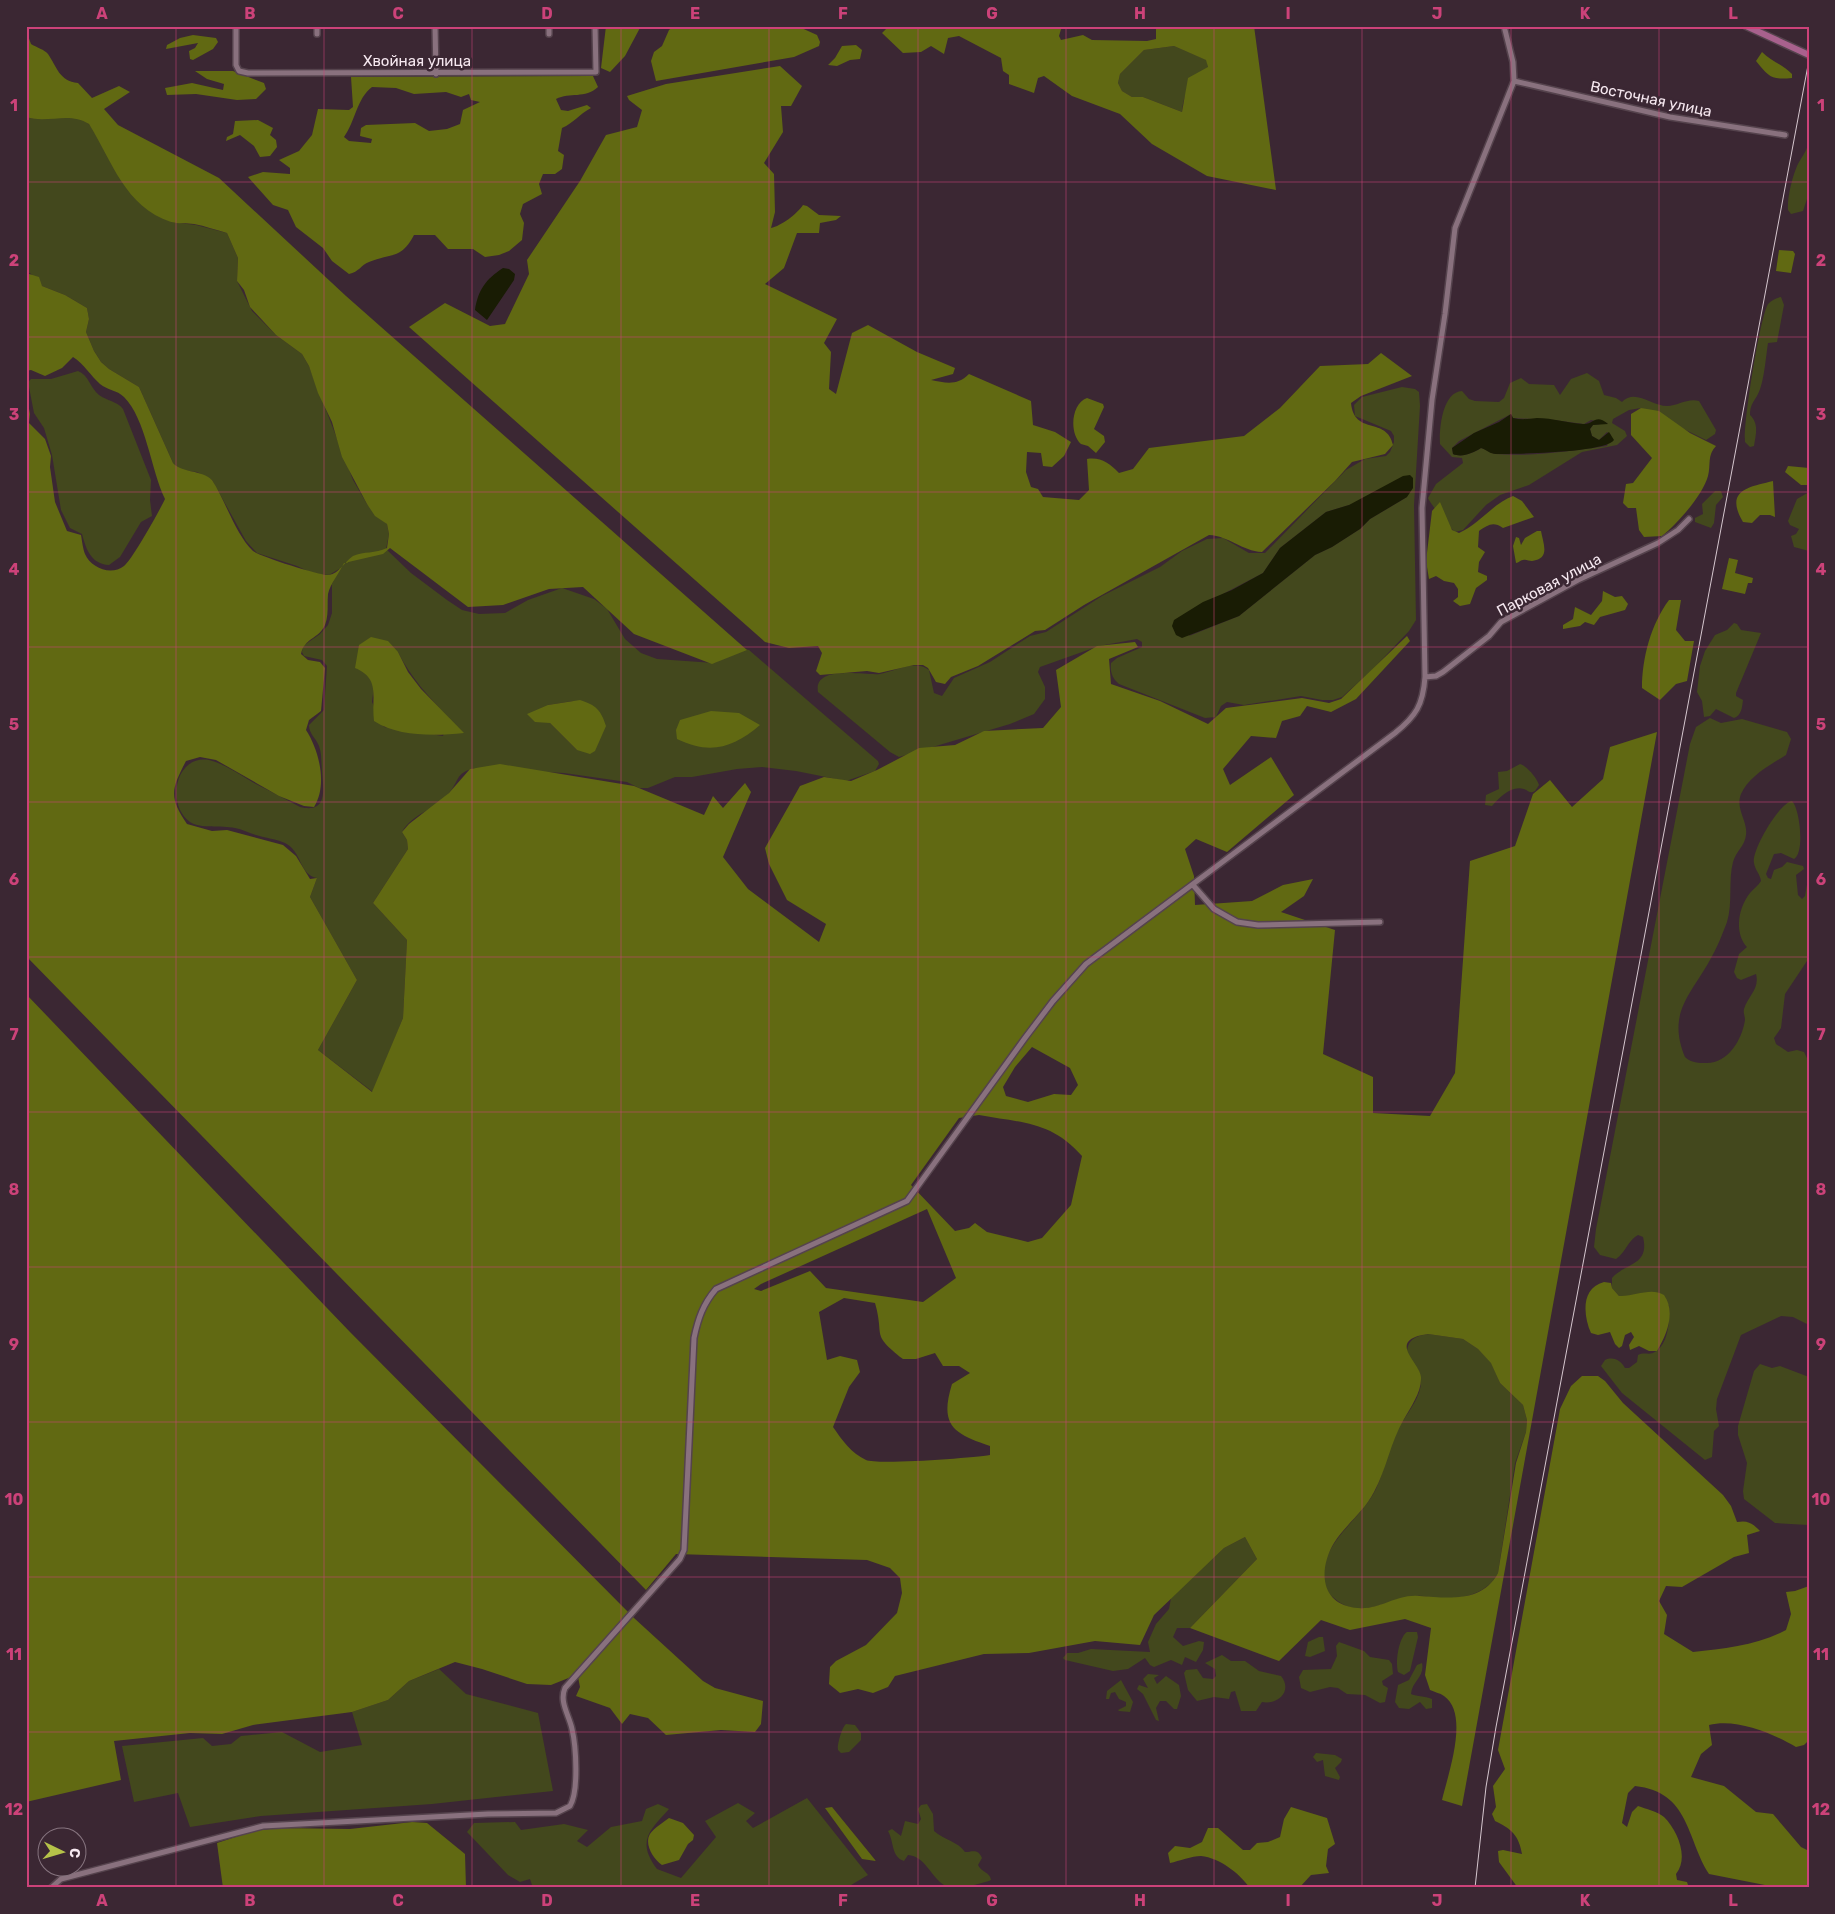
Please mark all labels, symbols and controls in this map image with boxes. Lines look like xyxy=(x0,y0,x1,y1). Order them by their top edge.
text: A xyxy=(96,4,108,23)
text: B xyxy=(244,4,256,23)
text: C xyxy=(392,4,404,23)
text: D xyxy=(541,4,553,23)
text: E xyxy=(690,4,700,23)
text: F xyxy=(838,4,848,23)
text: G xyxy=(986,4,998,23)
text: H xyxy=(1134,4,1146,23)
text: I xyxy=(1285,4,1291,23)
text: J xyxy=(1432,4,1442,23)
text: K xyxy=(1580,4,1591,23)
text: L xyxy=(1728,4,1738,23)
street label: Хвойная улица xyxy=(363,52,471,70)
street label: Восточная улица xyxy=(1589,77,1713,121)
text: 1 xyxy=(10,96,18,115)
text: 1 xyxy=(1817,96,1825,115)
text: 2 xyxy=(9,251,19,270)
text: 2 xyxy=(1816,251,1826,270)
text: 3 xyxy=(9,405,19,424)
text: 3 xyxy=(1816,405,1826,424)
street label: Парковая улица xyxy=(1494,550,1604,620)
text: 4 xyxy=(9,560,20,579)
text: 4 xyxy=(1816,560,1827,579)
text: 5 xyxy=(9,715,19,734)
text: 5 xyxy=(1816,715,1826,734)
text: 6 xyxy=(9,870,19,889)
text: 6 xyxy=(1816,870,1826,889)
text: 7 xyxy=(9,1025,19,1044)
text: 7 xyxy=(1816,1025,1826,1044)
text: 8 xyxy=(9,1180,20,1199)
text: 8 xyxy=(1816,1180,1827,1199)
text: 9 xyxy=(9,1335,19,1354)
text: 9 xyxy=(1816,1335,1826,1354)
text: 10 xyxy=(5,1490,24,1509)
text: 10 xyxy=(1812,1490,1831,1509)
text: 11 xyxy=(6,1645,22,1664)
text: 11 xyxy=(1813,1645,1829,1664)
text: 12 xyxy=(5,1800,23,1819)
text: 12 xyxy=(1812,1800,1830,1819)
north arrow xyxy=(38,1826,88,1876)
text: С xyxy=(66,1847,83,1859)
text: A xyxy=(96,1891,108,1910)
text: B xyxy=(244,1891,256,1910)
text: C xyxy=(392,1891,404,1910)
text: D xyxy=(541,1891,553,1910)
text: E xyxy=(690,1891,700,1910)
text: F xyxy=(838,1891,848,1910)
text: G xyxy=(986,1891,998,1910)
text: H xyxy=(1134,1891,1146,1910)
text: I xyxy=(1285,1891,1291,1910)
text: J xyxy=(1432,1891,1442,1910)
text: K xyxy=(1580,1891,1591,1910)
text: L xyxy=(1728,1891,1738,1910)

